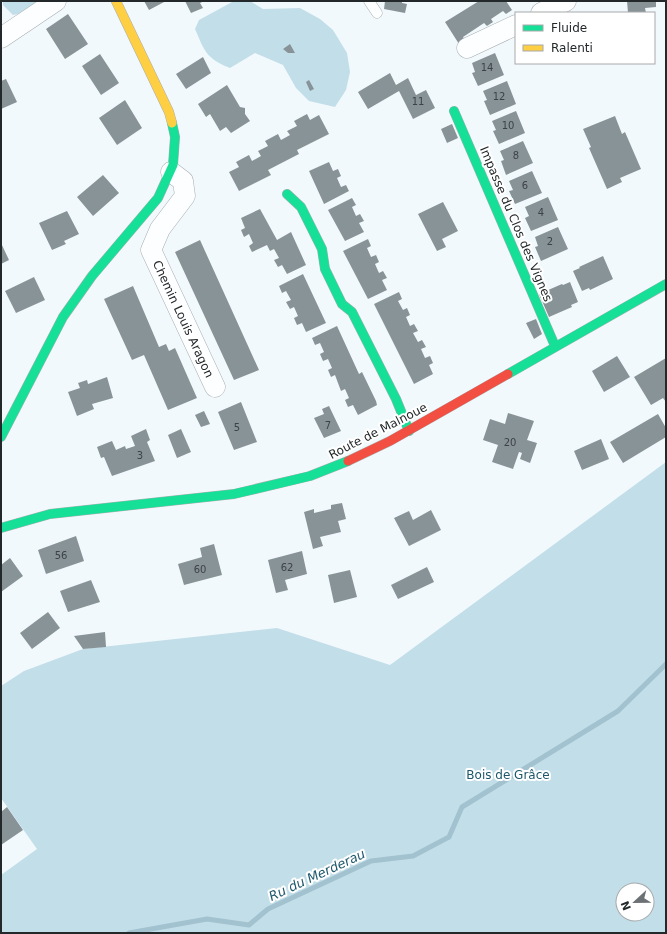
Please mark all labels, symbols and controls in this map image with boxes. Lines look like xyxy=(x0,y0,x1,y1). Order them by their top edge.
legend xyxy=(515,12,655,64)
text: Fluide xyxy=(551,21,587,35)
text: Ralenti xyxy=(551,41,593,55)
house number: 14 xyxy=(481,62,493,73)
house number: 12 xyxy=(493,91,505,102)
house number: 11 xyxy=(412,96,424,107)
house number: 10 xyxy=(502,120,514,131)
street label: Impasse du Clos des Vignes xyxy=(477,144,555,304)
house number: 8 xyxy=(513,150,519,161)
house number: 6 xyxy=(522,180,528,191)
house number: 4 xyxy=(538,207,544,218)
house number: 2 xyxy=(547,236,553,247)
street label: Chemin Louis Aragon xyxy=(150,258,216,380)
street label: Route de Malnoue xyxy=(327,400,429,462)
house number: 7 xyxy=(325,420,331,431)
house number: 5 xyxy=(234,422,240,433)
house number: 20 xyxy=(504,437,516,448)
house number: 3 xyxy=(137,450,143,461)
house number: 56 xyxy=(55,550,67,561)
house number: 62 xyxy=(281,562,293,573)
house number: 60 xyxy=(194,564,206,575)
park label: Bois de Grâce xyxy=(466,768,550,782)
water label: Ru du Merderau xyxy=(267,846,367,904)
north arrow xyxy=(615,882,655,922)
text: N xyxy=(618,899,634,912)

